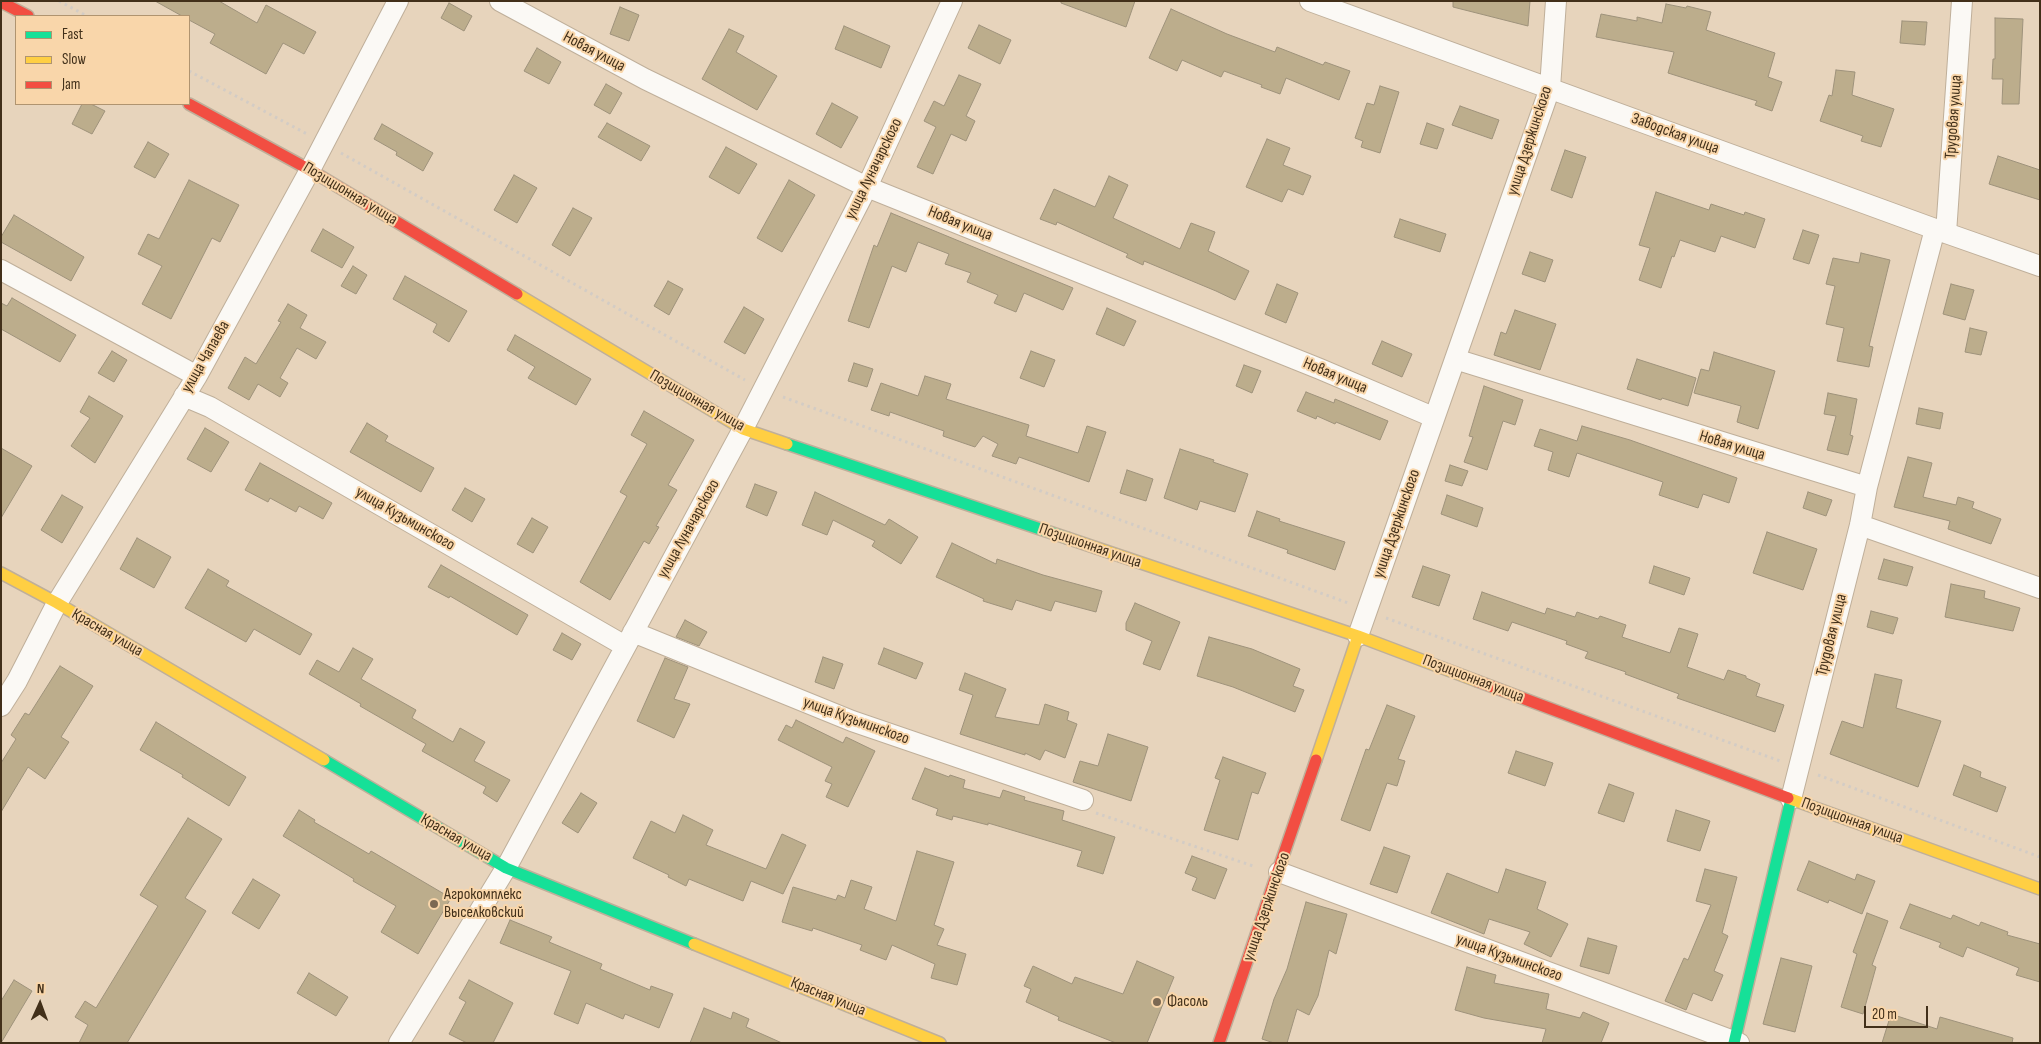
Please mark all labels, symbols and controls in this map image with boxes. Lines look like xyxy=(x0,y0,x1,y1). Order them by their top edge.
legend xyxy=(15,15,190,105)
text: Fast xyxy=(62,25,83,44)
street label: Новая улица xyxy=(560,28,628,76)
text: Slow xyxy=(62,50,86,69)
street label: Трудовая улица xyxy=(1941,74,1967,160)
text: Jam xyxy=(62,75,80,94)
street label: улица Дзержинского xyxy=(1503,84,1557,198)
street label: Заводская улица xyxy=(1629,109,1721,159)
street label: улица Луначарского xyxy=(841,115,907,223)
street label: Позиционная улица xyxy=(299,158,401,230)
street label: Новая улица xyxy=(925,202,995,246)
street label: улица Чапаева xyxy=(178,318,234,396)
street label: Новая улица xyxy=(1300,354,1370,398)
street label: Позиционная улица xyxy=(646,366,748,436)
street label: Новая улица xyxy=(1697,427,1767,465)
street label: улица Дзержинского xyxy=(1369,467,1425,581)
street label: улица Луначарского xyxy=(654,476,724,582)
street label: улица Кузьминского xyxy=(352,483,458,555)
street label: Позиционная улица xyxy=(1036,520,1144,572)
street label: Трудовая улица xyxy=(1813,592,1851,678)
street label: Красная улица xyxy=(68,605,146,661)
street label: Позиционная улица xyxy=(1420,651,1526,707)
street label: улица Кузьминского xyxy=(800,693,912,749)
street label: Позиционная улица xyxy=(1799,794,1905,848)
street label: Красная улица xyxy=(417,810,495,866)
street label: улица Дзержинского xyxy=(1239,850,1295,964)
place label: Агрокомплекс Выселковский xyxy=(444,885,524,923)
marker: Агрокомплекс Выселковский xyxy=(428,898,440,910)
street label: улица Кузьминского xyxy=(1453,930,1565,986)
street label: Красная улица xyxy=(788,973,868,1021)
north arrow xyxy=(15,979,65,1029)
text: N xyxy=(36,980,45,997)
place label: Фасоль xyxy=(1167,992,1208,1012)
marker: Фасоль xyxy=(1151,996,1163,1008)
scale bar xyxy=(1866,996,1930,1028)
text: 20 m xyxy=(1872,1005,1897,1024)

